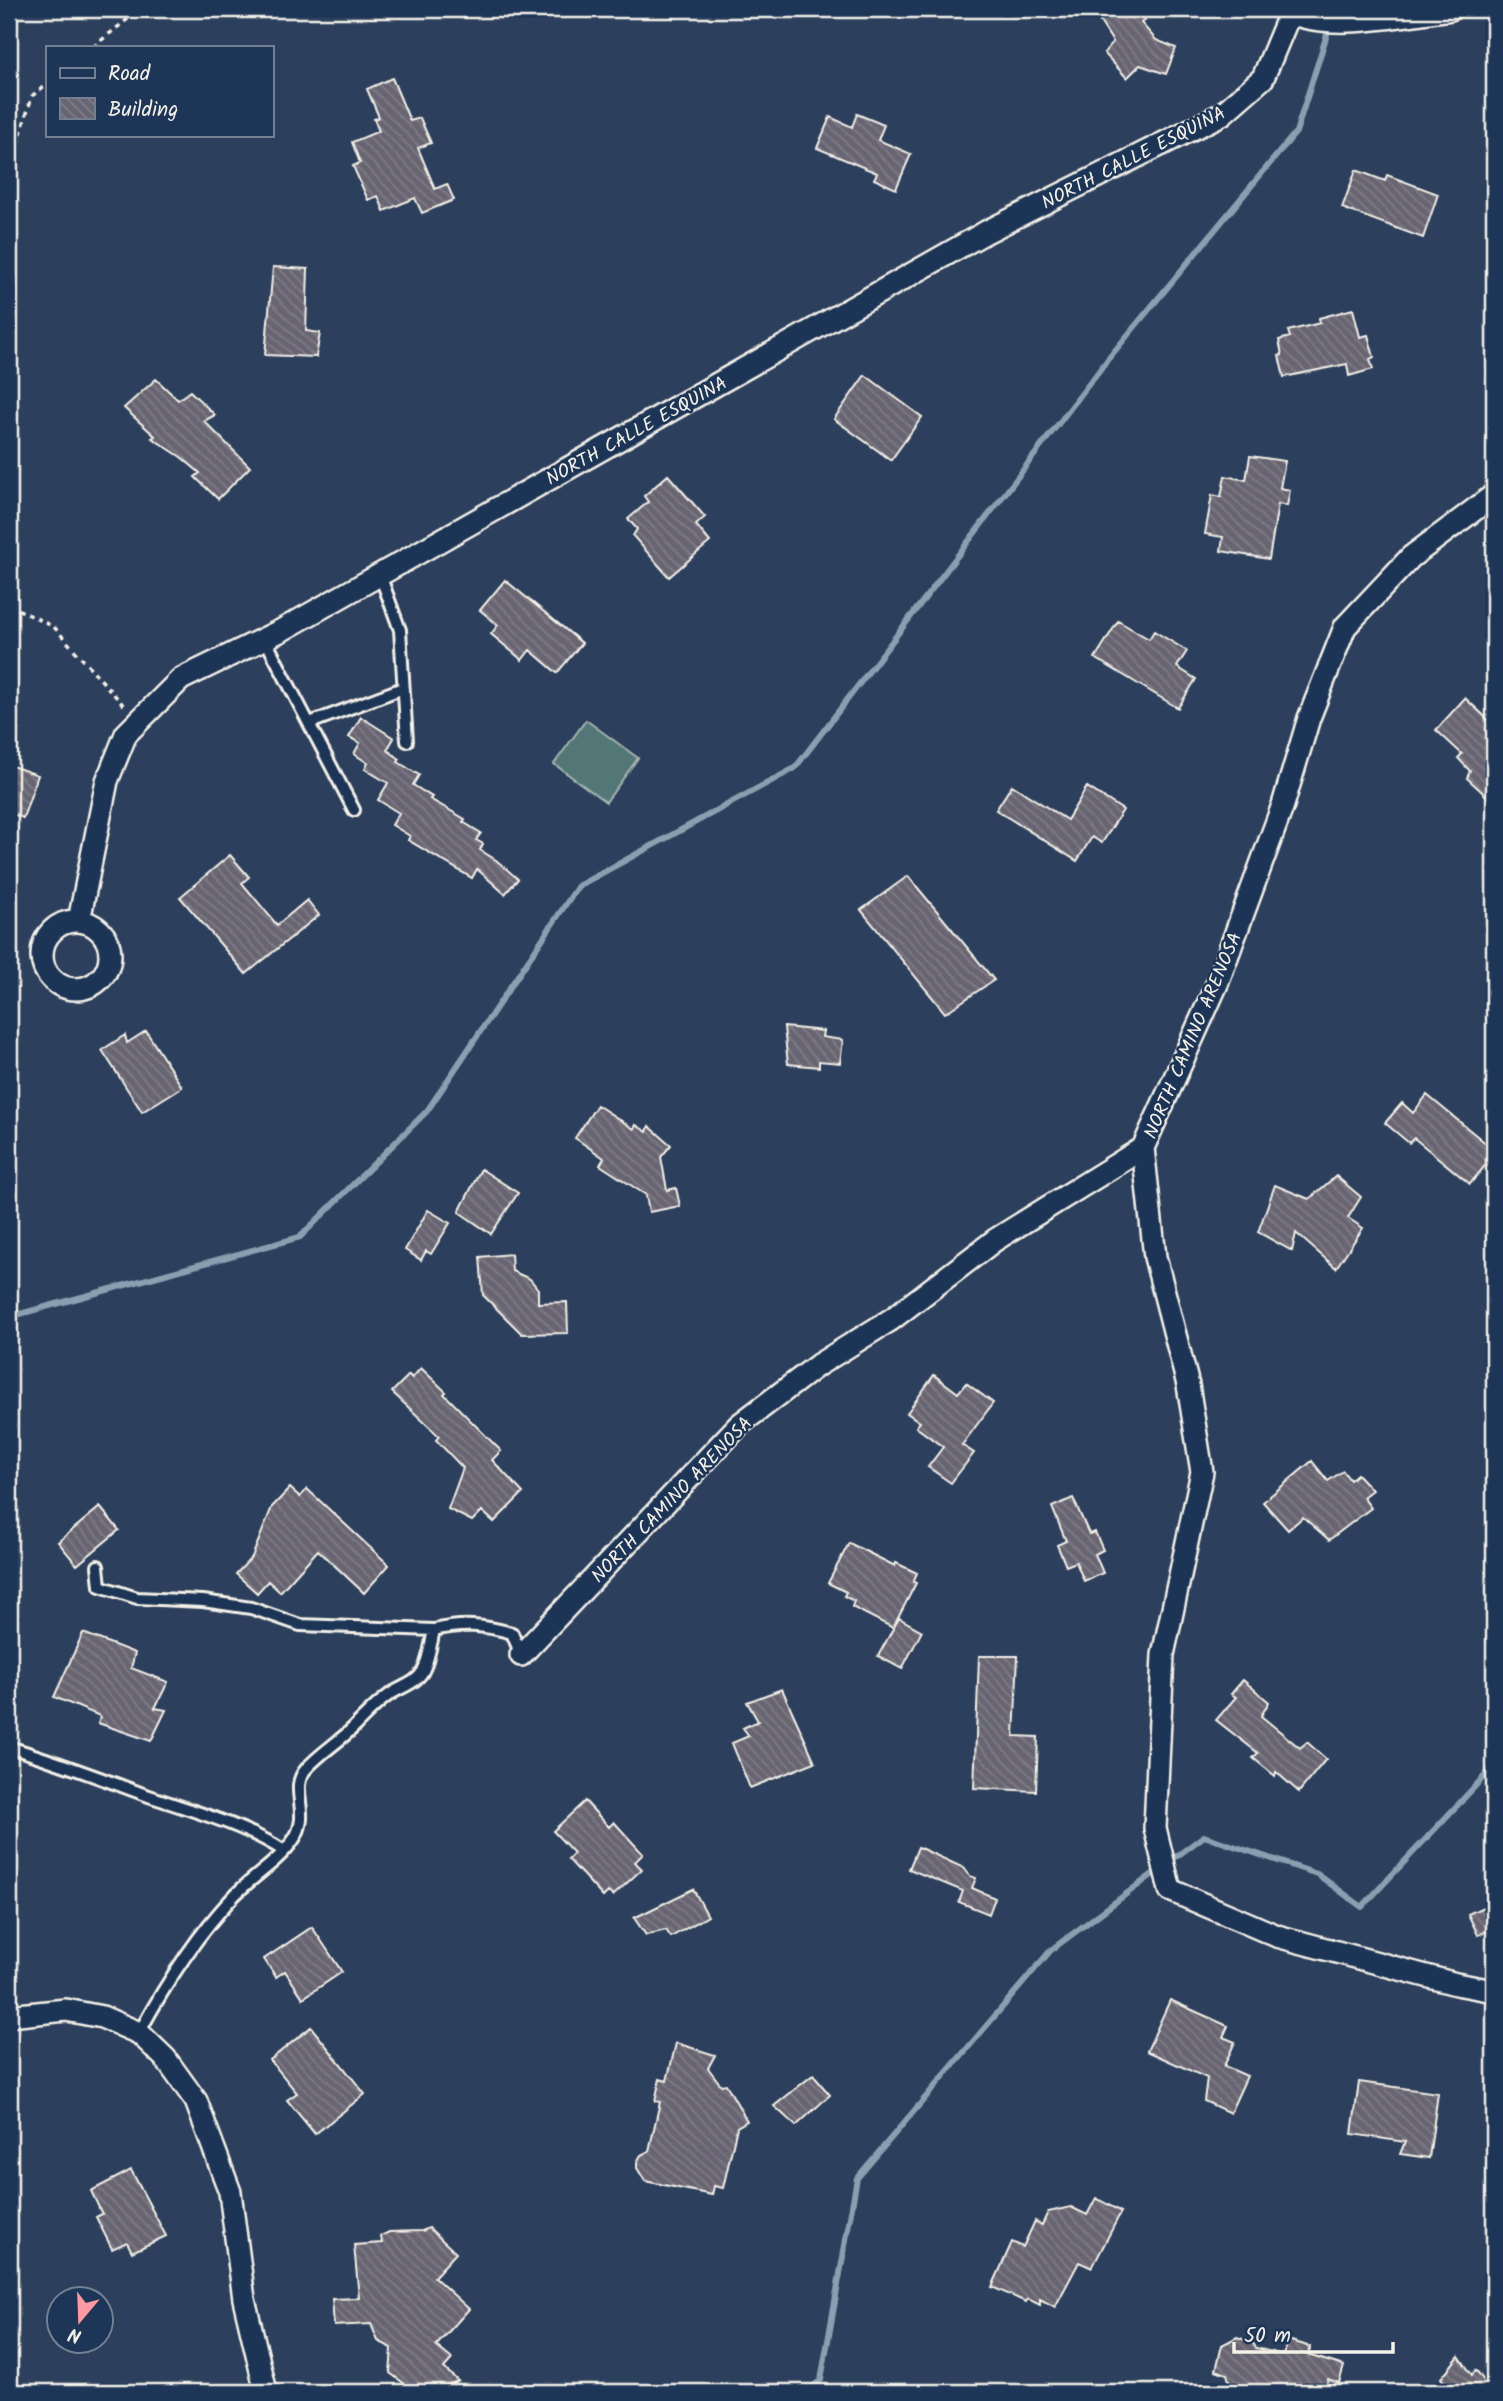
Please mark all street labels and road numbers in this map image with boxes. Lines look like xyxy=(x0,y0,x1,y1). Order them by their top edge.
street label: NORTH CALLE ESQUINA xyxy=(1036,99,1231,218)
street label: NORTH CALLE ESQUINA xyxy=(541,369,733,494)
street label: NORTH CAMINO ARENOSA xyxy=(1137,928,1251,1144)
street label: NORTH CAMINO ARENOSA xyxy=(585,1410,760,1591)

